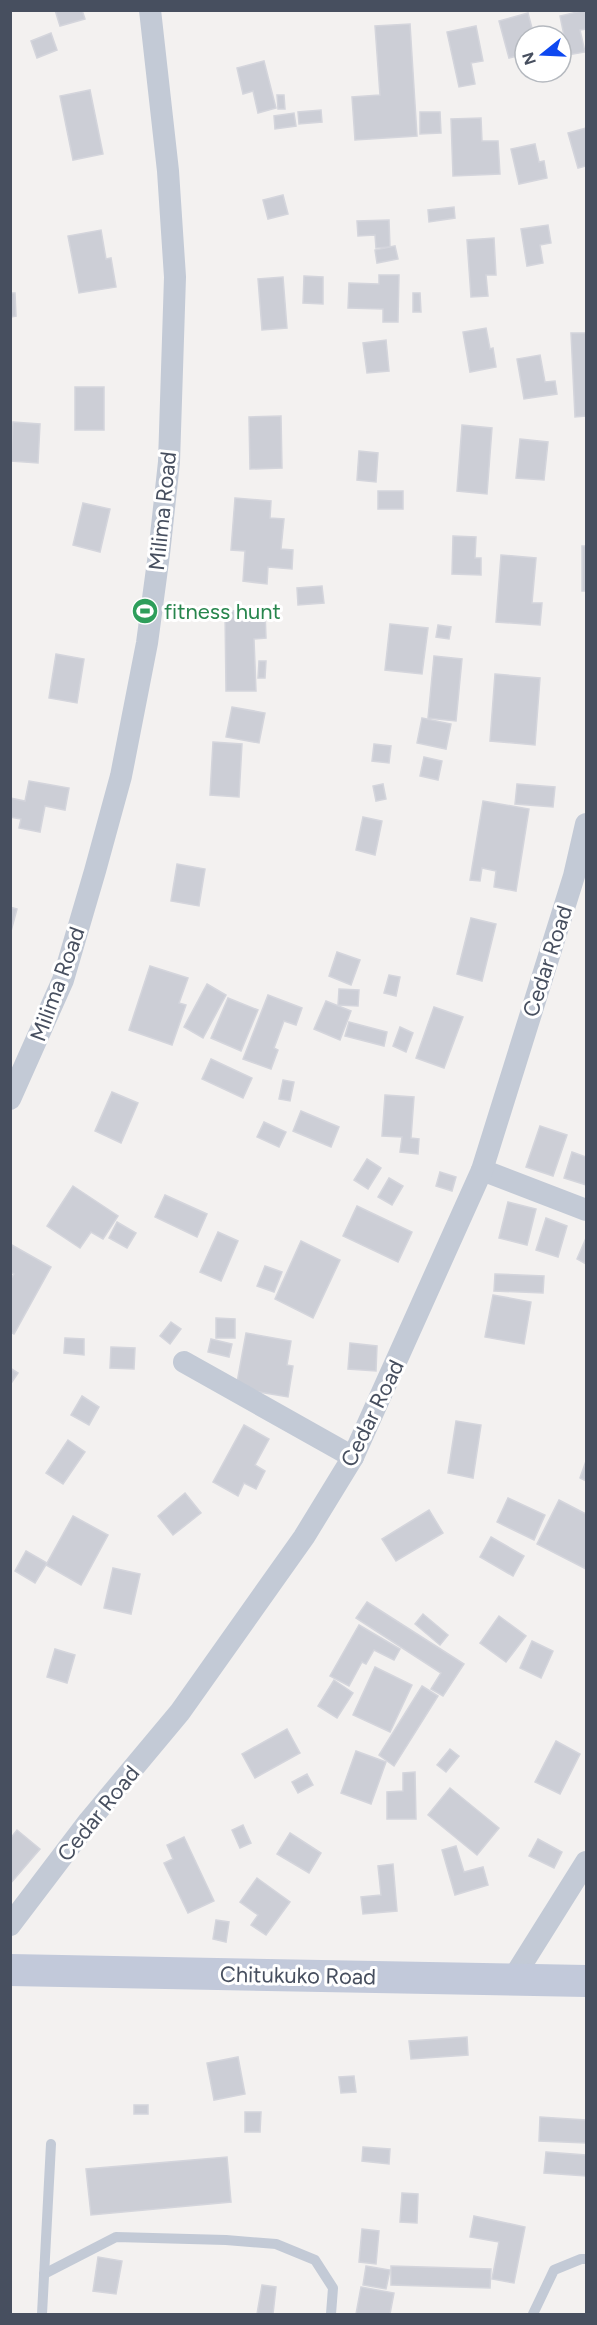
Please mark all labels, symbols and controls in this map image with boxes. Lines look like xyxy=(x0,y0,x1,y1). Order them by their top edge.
north arrow xyxy=(513,24,573,84)
text: N xyxy=(518,50,540,67)
street label: Milima Road xyxy=(143,450,182,572)
sports icon: fitness hunt xyxy=(130,596,160,626)
place label: fitness hunt xyxy=(164,598,281,625)
street label: Cedar Road xyxy=(517,902,578,1020)
street label: Milima Road xyxy=(24,923,91,1045)
street label: Cedar Road xyxy=(335,1355,410,1471)
street label: Cedar Road xyxy=(52,1760,145,1867)
street label: Chitukuko Road xyxy=(220,1961,376,1990)

